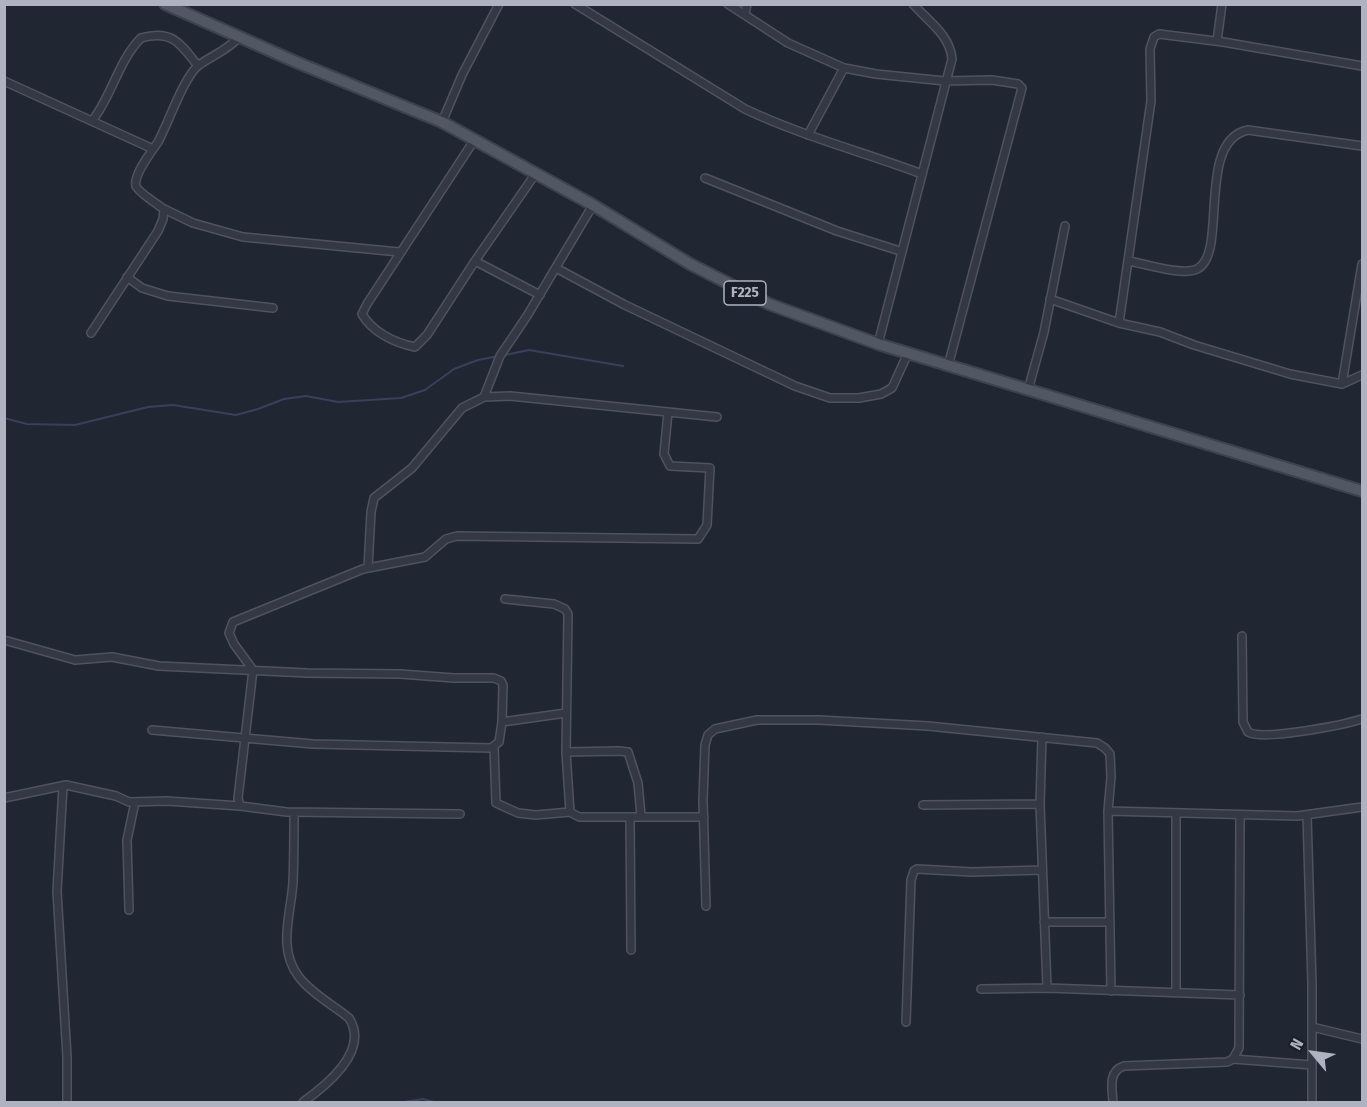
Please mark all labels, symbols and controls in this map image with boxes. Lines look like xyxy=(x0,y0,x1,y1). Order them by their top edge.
road number: F225 xyxy=(724,281,766,305)
north arrow xyxy=(1283,1023,1343,1083)
text: N xyxy=(1286,1035,1307,1053)

